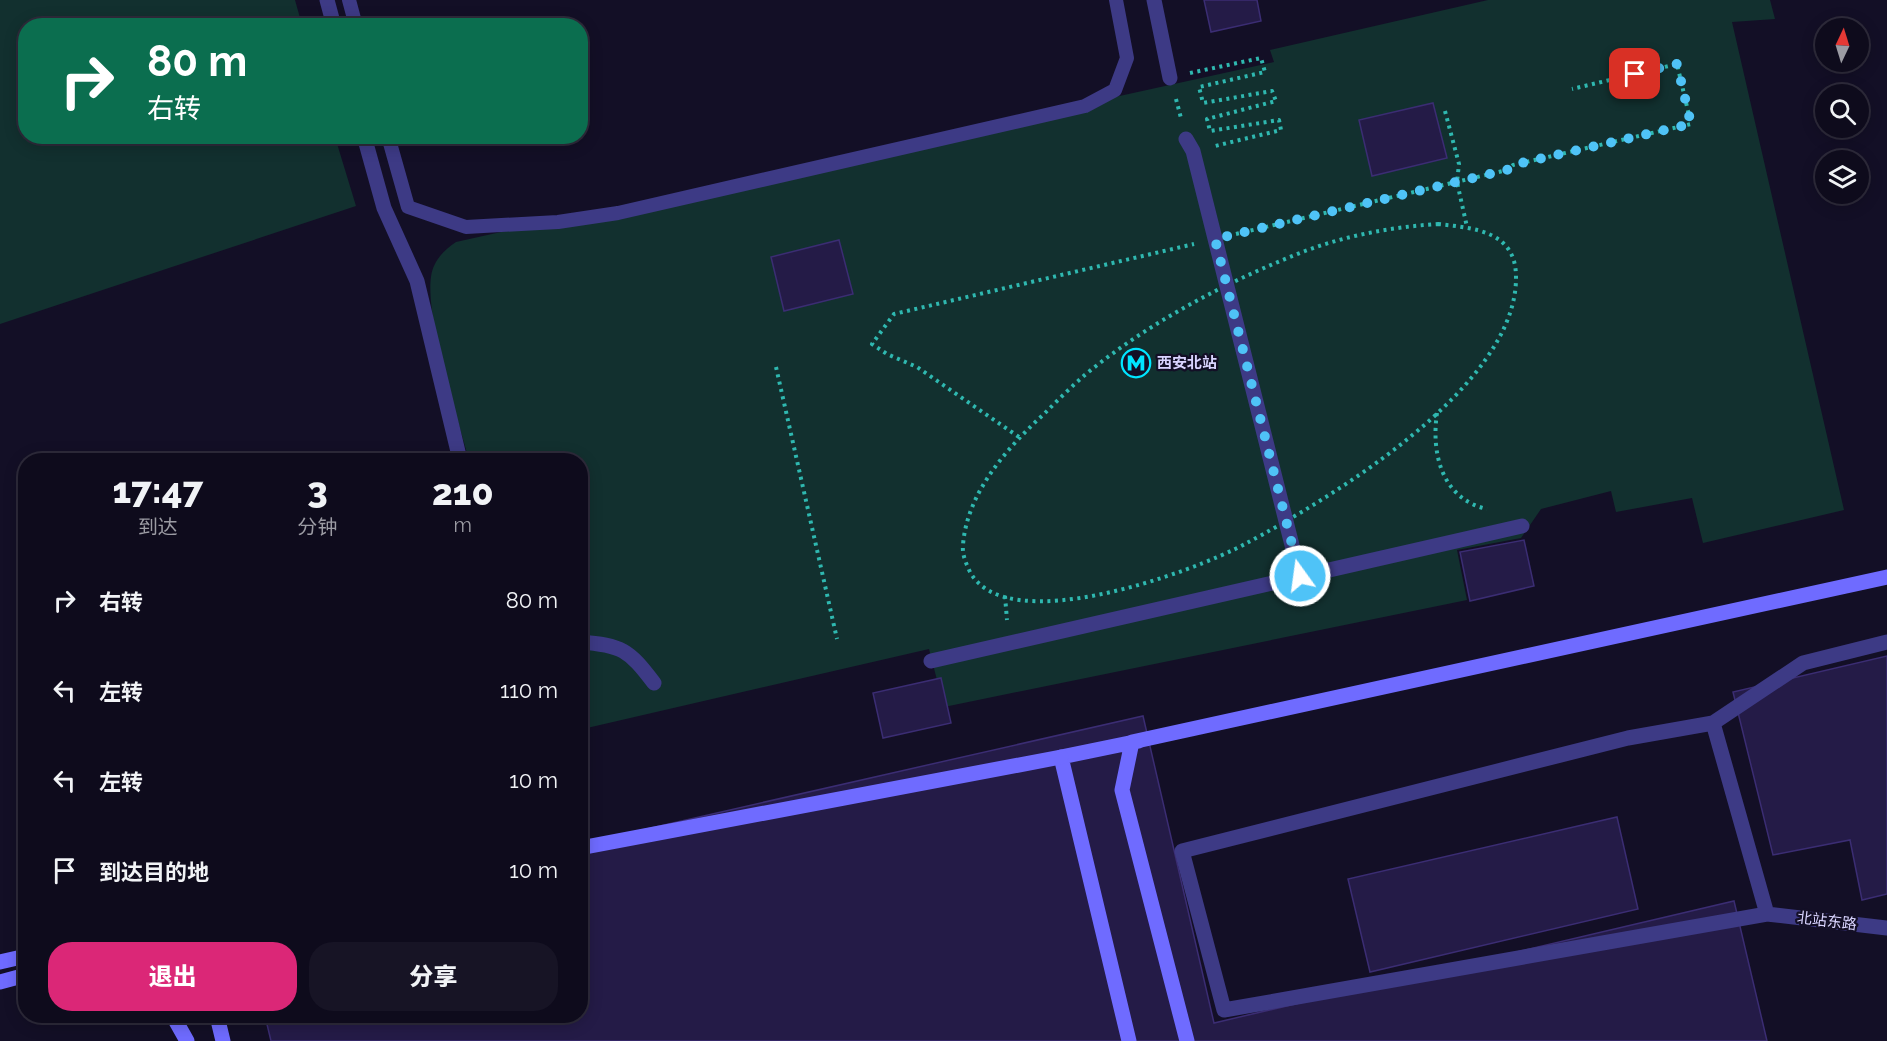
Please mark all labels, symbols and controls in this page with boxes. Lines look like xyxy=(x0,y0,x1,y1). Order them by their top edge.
north arrow xyxy=(1815,18,1869,72)
map controls xyxy=(1815,18,1869,204)
text: 80 m xyxy=(147,37,247,86)
icon: right xyxy=(48,42,126,120)
pin xyxy=(1609,48,1660,99)
icon: arrive xyxy=(1618,57,1651,90)
button: search xyxy=(1815,84,1869,138)
text: 右转 xyxy=(147,93,201,124)
button: layers xyxy=(1815,150,1869,204)
metro station icon: 西安北站 xyxy=(1120,347,1152,379)
place label: 西安北站 xyxy=(1157,354,1217,372)
text: 17:47 xyxy=(112,469,203,511)
text: 3 xyxy=(307,469,328,511)
text: 210 xyxy=(432,471,494,513)
text: m xyxy=(454,513,472,537)
text: 到达 xyxy=(138,515,178,539)
text: 分钟 xyxy=(298,515,338,539)
position arrow xyxy=(1268,544,1332,608)
icon: right xyxy=(48,584,81,617)
text: 80 m xyxy=(506,587,558,613)
text: 右转 xyxy=(99,589,143,615)
icon: left xyxy=(48,674,81,707)
text: 110 m xyxy=(500,677,558,703)
text: 左转 xyxy=(99,679,143,705)
icon: left xyxy=(48,764,81,797)
text: 10 m xyxy=(509,767,558,793)
text: 左转 xyxy=(99,769,143,795)
icon: arrive xyxy=(48,854,81,887)
text: 10 m xyxy=(509,857,558,883)
text: 到达目的地 xyxy=(99,859,209,885)
street label: 北站东路 xyxy=(1796,908,1858,934)
button: 退出 xyxy=(48,942,297,1011)
button: 分享 xyxy=(309,942,558,1011)

